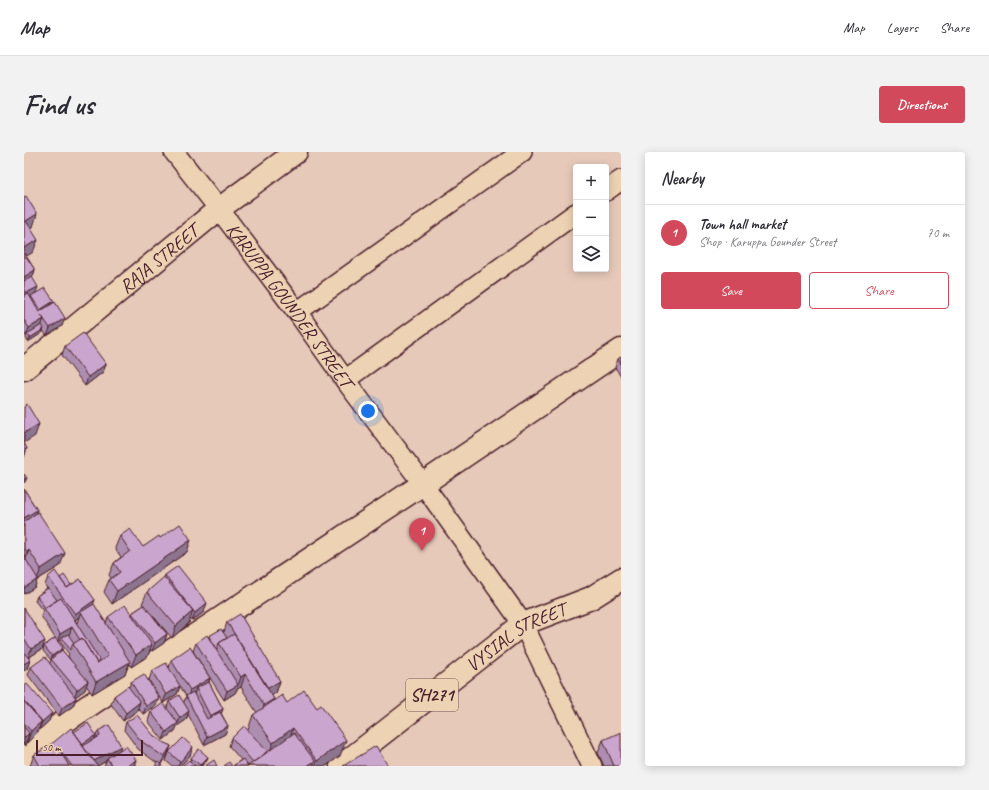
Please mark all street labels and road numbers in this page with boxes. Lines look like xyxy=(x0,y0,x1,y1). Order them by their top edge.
street label: RAJA STREET xyxy=(115,217,208,299)
street label: KARUPPA GOUNDER STREET xyxy=(221,218,361,397)
street label: VYSIAL STREET xyxy=(461,596,574,677)
road number: SH271 xyxy=(406,679,458,711)

